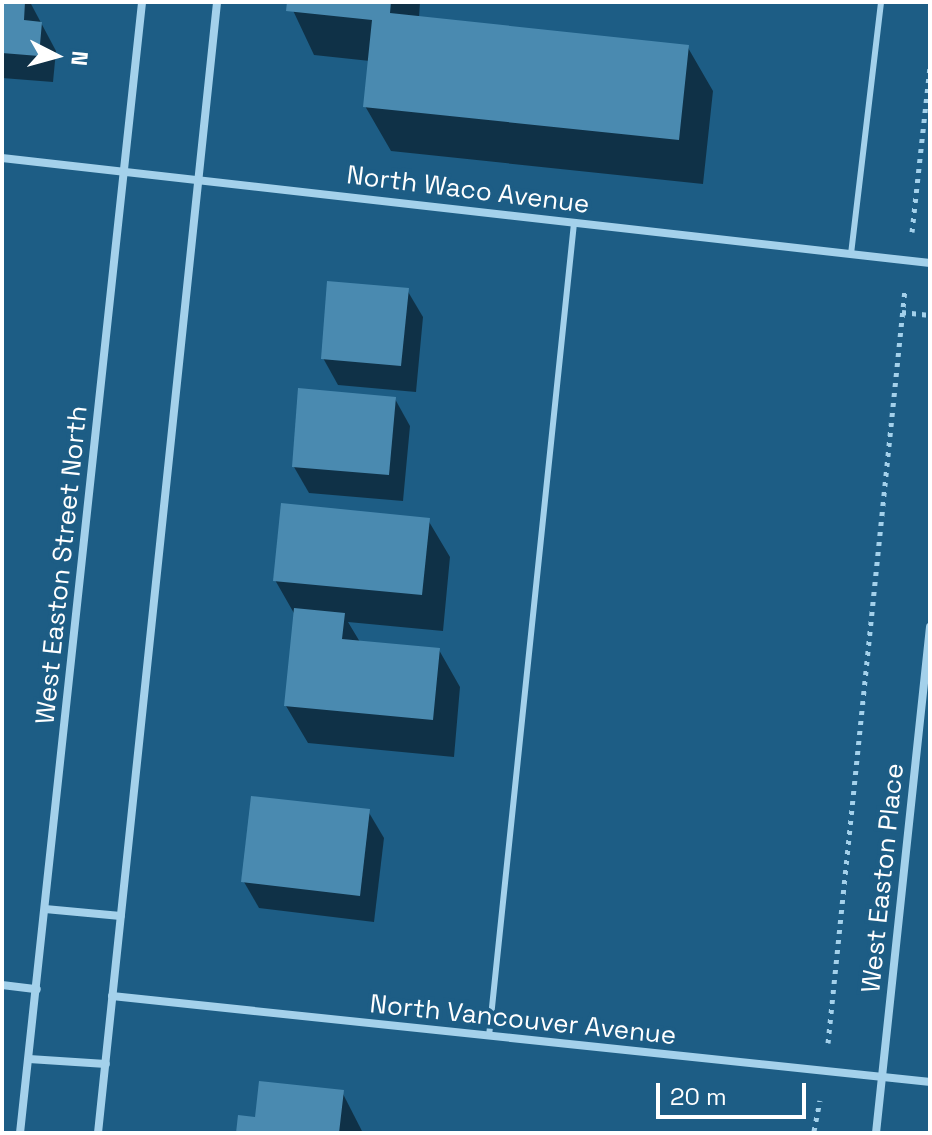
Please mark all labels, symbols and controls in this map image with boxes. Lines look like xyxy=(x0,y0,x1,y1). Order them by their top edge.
north arrow xyxy=(16,16,96,96)
text: N xyxy=(65,50,95,67)
street label: North Waco Avenue xyxy=(345,160,591,220)
street label: West Easton Street North xyxy=(30,404,94,726)
street label: West Easton Place xyxy=(855,762,911,994)
street label: North Vancouver Avenue xyxy=(368,988,678,1052)
scale bar xyxy=(660,1067,810,1117)
text: 20 m xyxy=(670,1081,727,1112)

